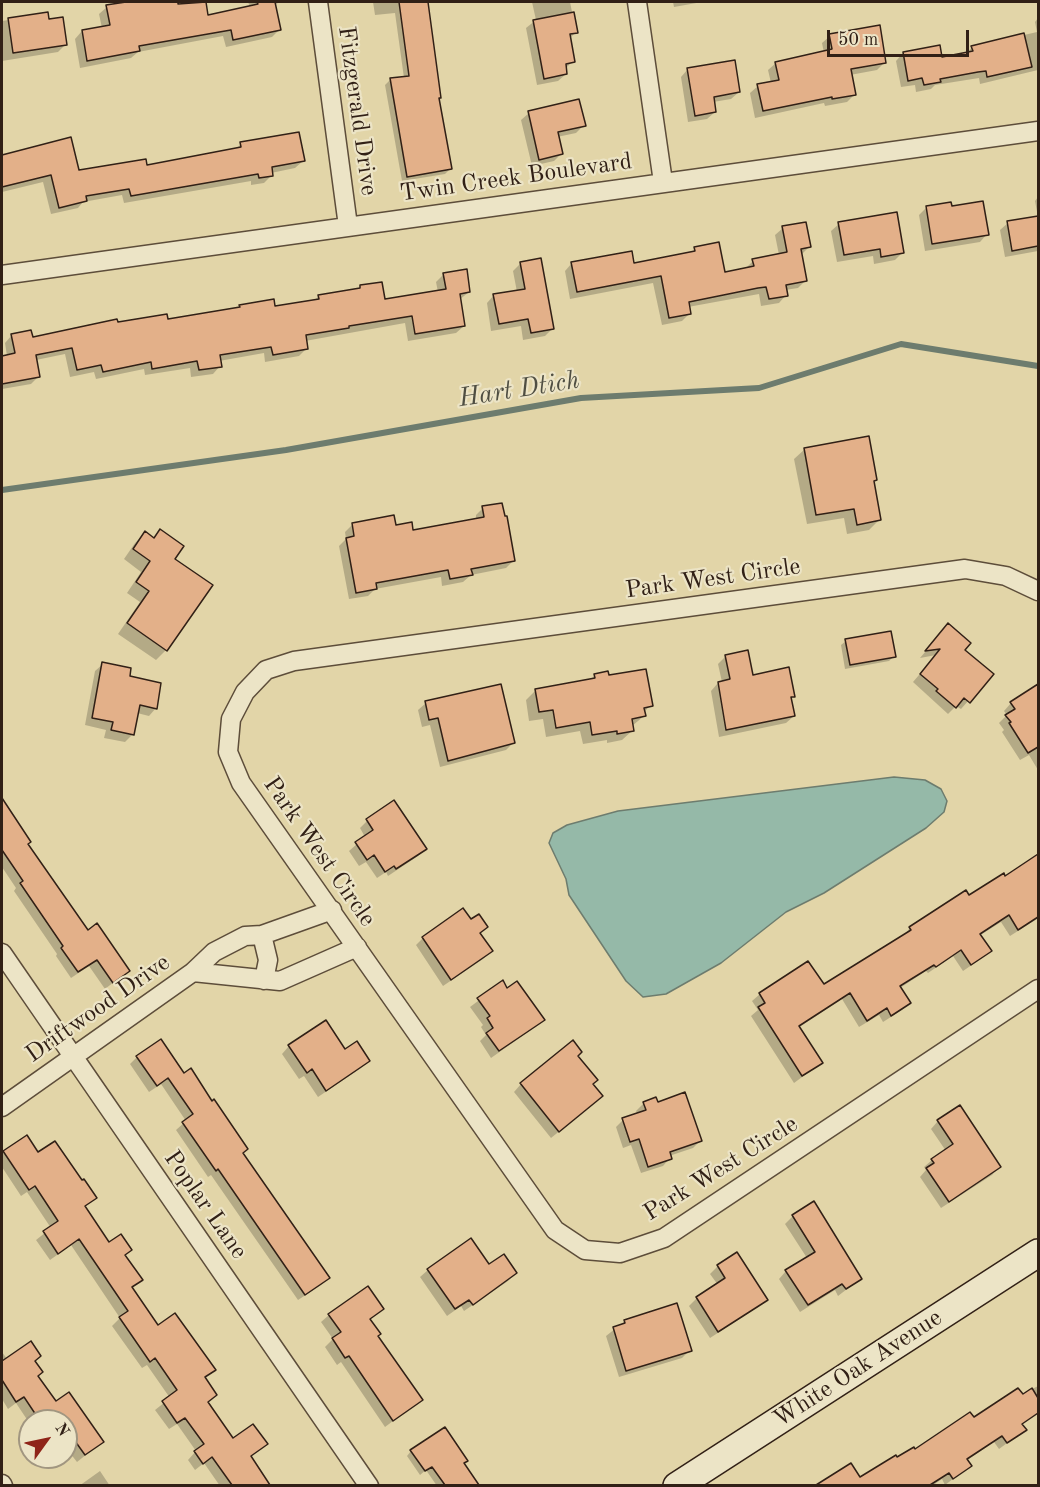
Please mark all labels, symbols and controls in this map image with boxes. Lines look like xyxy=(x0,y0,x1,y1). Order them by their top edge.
scale bar xyxy=(830,18,972,56)
street label: Fitzgerald Drive xyxy=(331,24,383,198)
text: 50 m xyxy=(838,31,878,49)
street label: Twin Creek Boulevard xyxy=(398,147,634,209)
water label: Hart Dtich xyxy=(456,365,582,415)
street label: Park West Circle xyxy=(624,552,802,606)
street label: Park West Circle xyxy=(257,771,381,933)
street label: Driftwood Drive xyxy=(20,949,176,1069)
street label: Park West Circle xyxy=(639,1110,803,1228)
street label: Poplar Lane xyxy=(157,1145,253,1265)
street label: White Oak Avenue xyxy=(768,1304,948,1434)
north arrow xyxy=(18,1409,78,1469)
text: N xyxy=(51,1421,71,1440)

